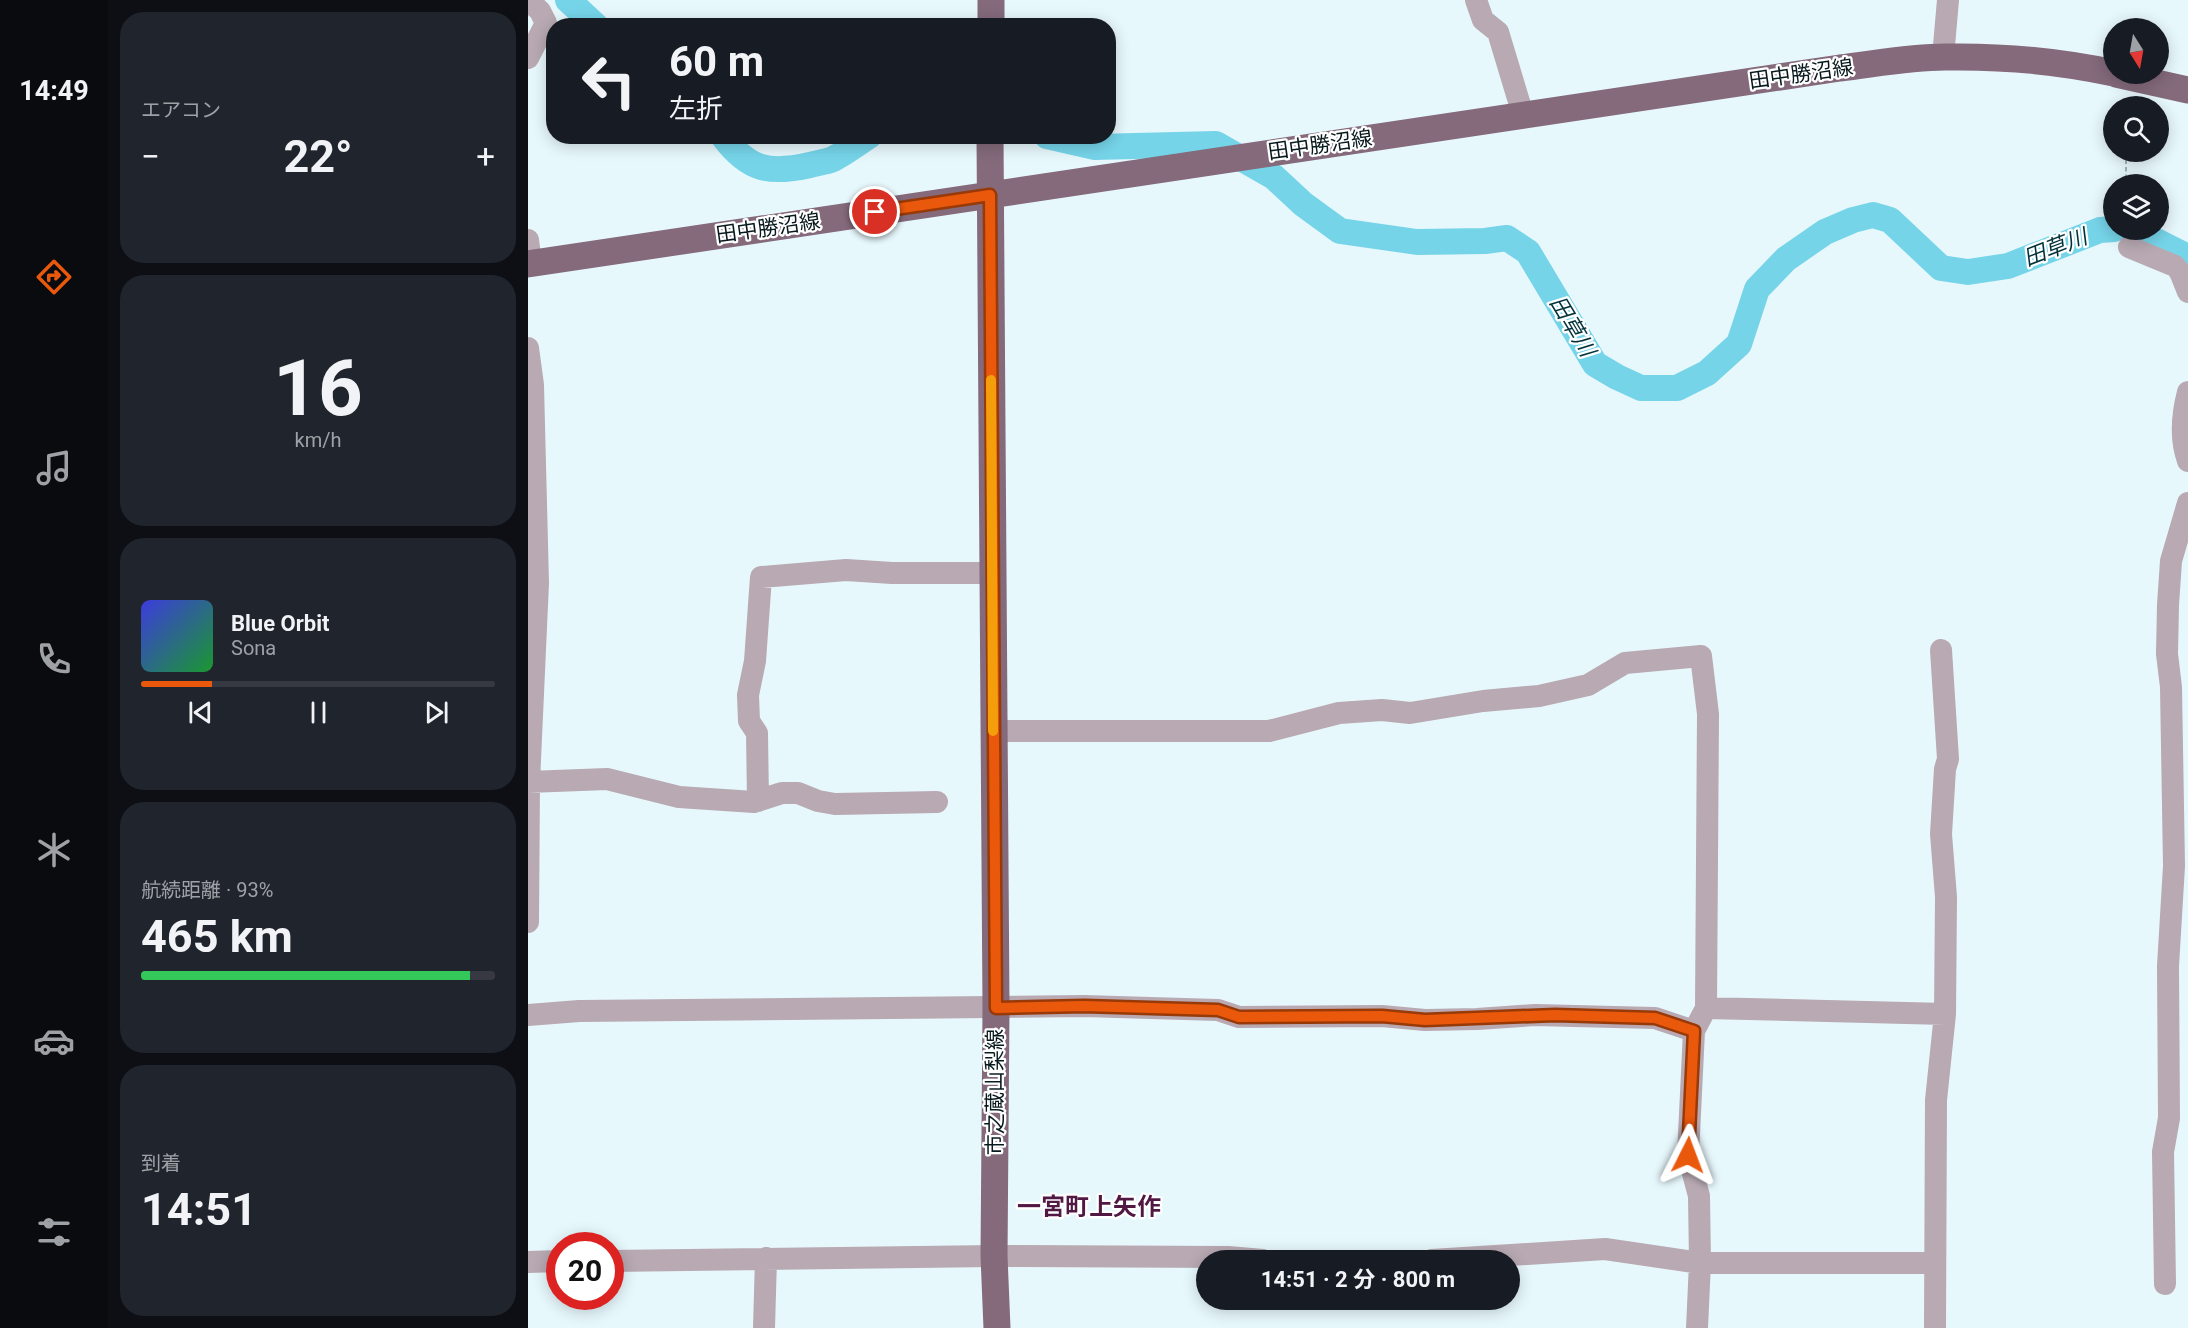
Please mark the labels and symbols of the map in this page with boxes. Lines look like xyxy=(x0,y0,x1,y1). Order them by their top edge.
north arrow xyxy=(2103,18,2169,84)
street label: 田中勝沼線 xyxy=(1747,55,1855,93)
street label: 田中勝沼線 xyxy=(1266,126,1374,164)
pin xyxy=(849,186,900,237)
street label: 田中勝沼線 xyxy=(714,209,822,247)
water label: 田草川 xyxy=(2020,223,2092,271)
water label: 田草川 xyxy=(1545,292,1601,363)
street label: 市之蔵山梨線 xyxy=(983,1029,1007,1155)
position arrow xyxy=(1656,1123,1720,1187)
district label: 一宮町上矢作 xyxy=(1017,1193,1161,1221)
speed limit sign: 20 xyxy=(546,1232,624,1310)

